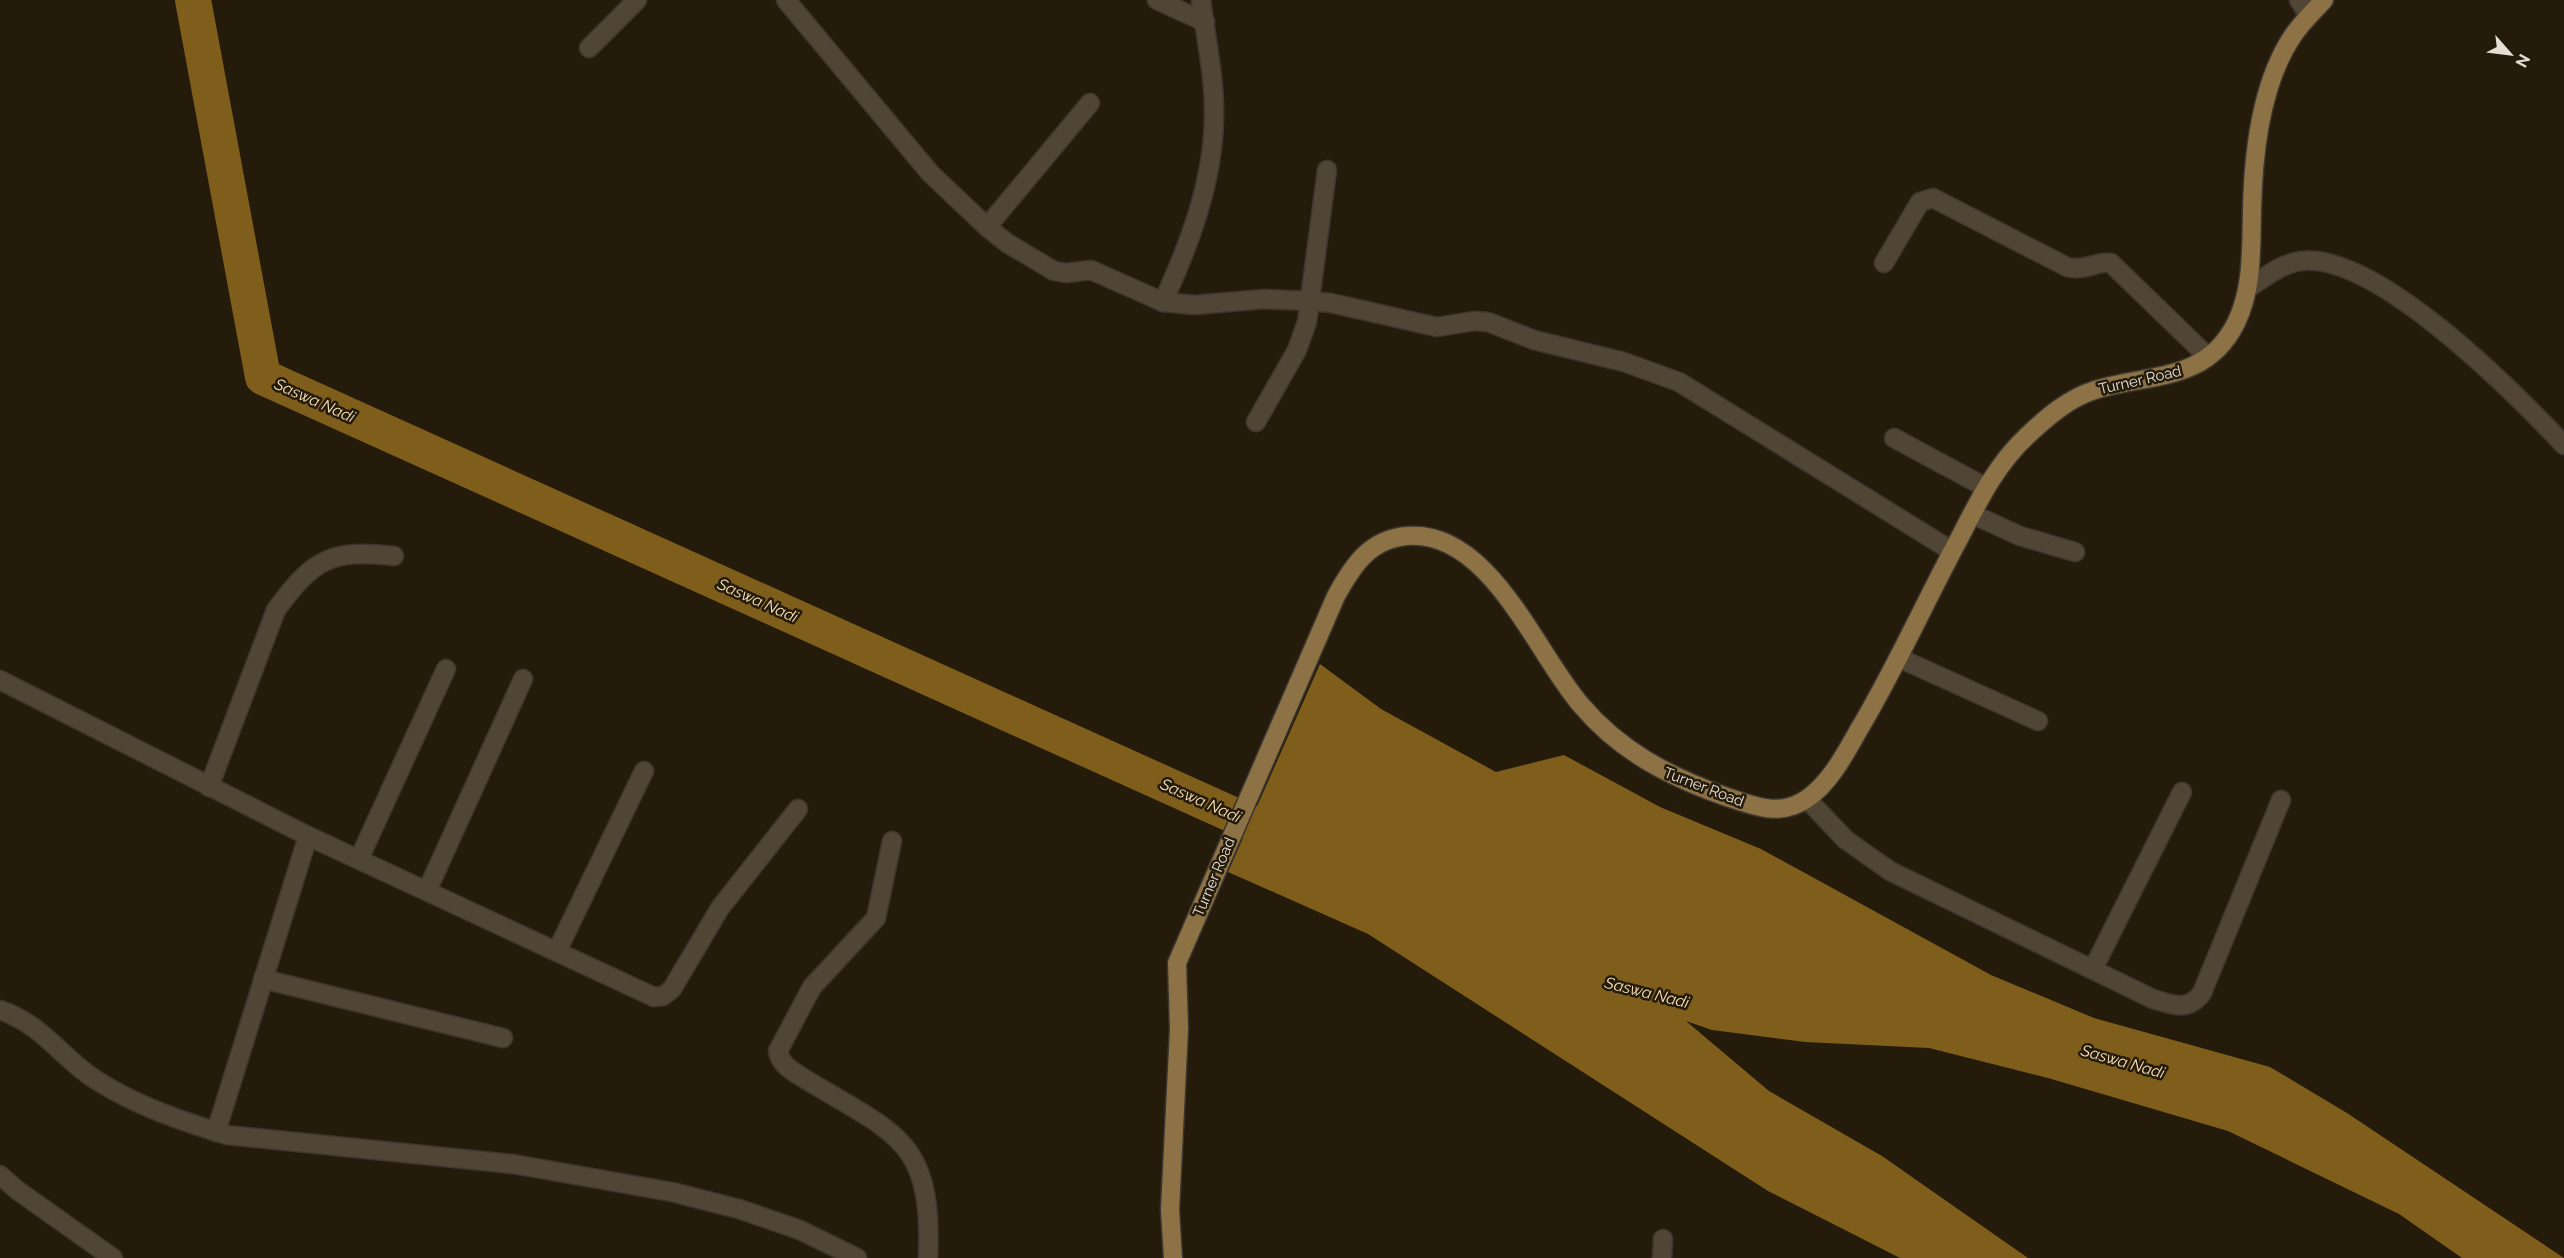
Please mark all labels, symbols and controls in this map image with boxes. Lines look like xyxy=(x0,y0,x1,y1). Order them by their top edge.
north arrow xyxy=(2480,24,2540,84)
text: N xyxy=(2512,51,2534,71)
street label: Turner Road xyxy=(2097,362,2183,398)
water label: Saswa Nadi xyxy=(271,374,358,427)
water label: Saswa Nadi xyxy=(714,574,801,627)
street label: Turner Road xyxy=(1661,763,1747,811)
water label: Saswa Nadi xyxy=(1157,774,1244,827)
street label: Turner Road xyxy=(1189,835,1239,919)
water label: Saswa Nadi xyxy=(1602,973,1691,1012)
water label: Saswa Nadi xyxy=(2078,1040,2167,1083)

